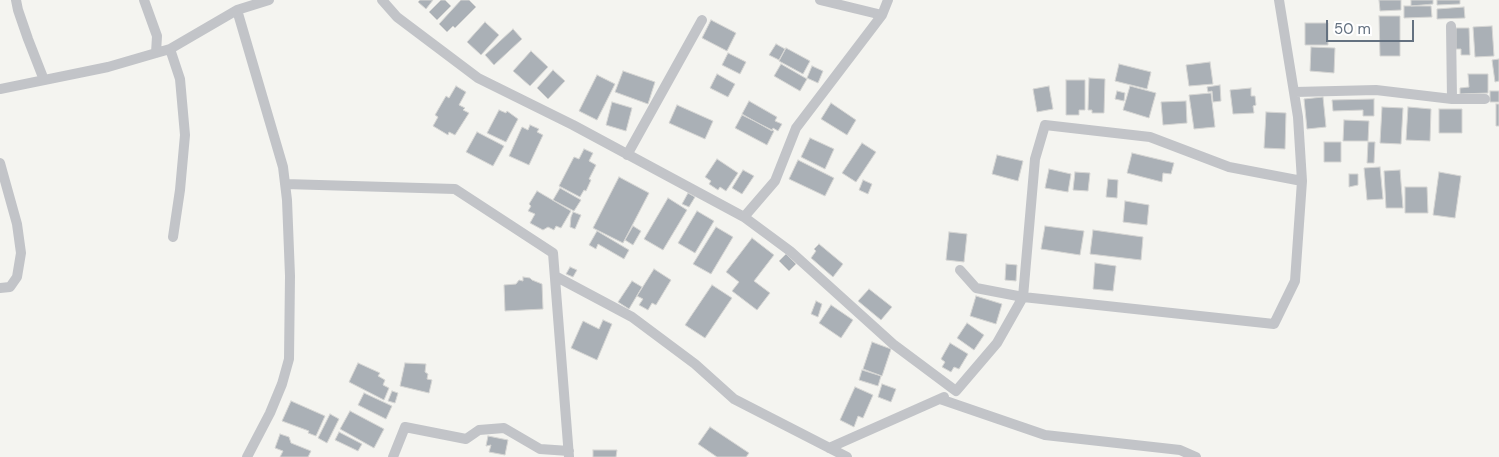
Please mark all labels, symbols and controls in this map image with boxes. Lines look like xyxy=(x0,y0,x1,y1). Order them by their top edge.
scale bar xyxy=(1329,10,1416,42)
text: 50 m xyxy=(1334,19,1371,39)

